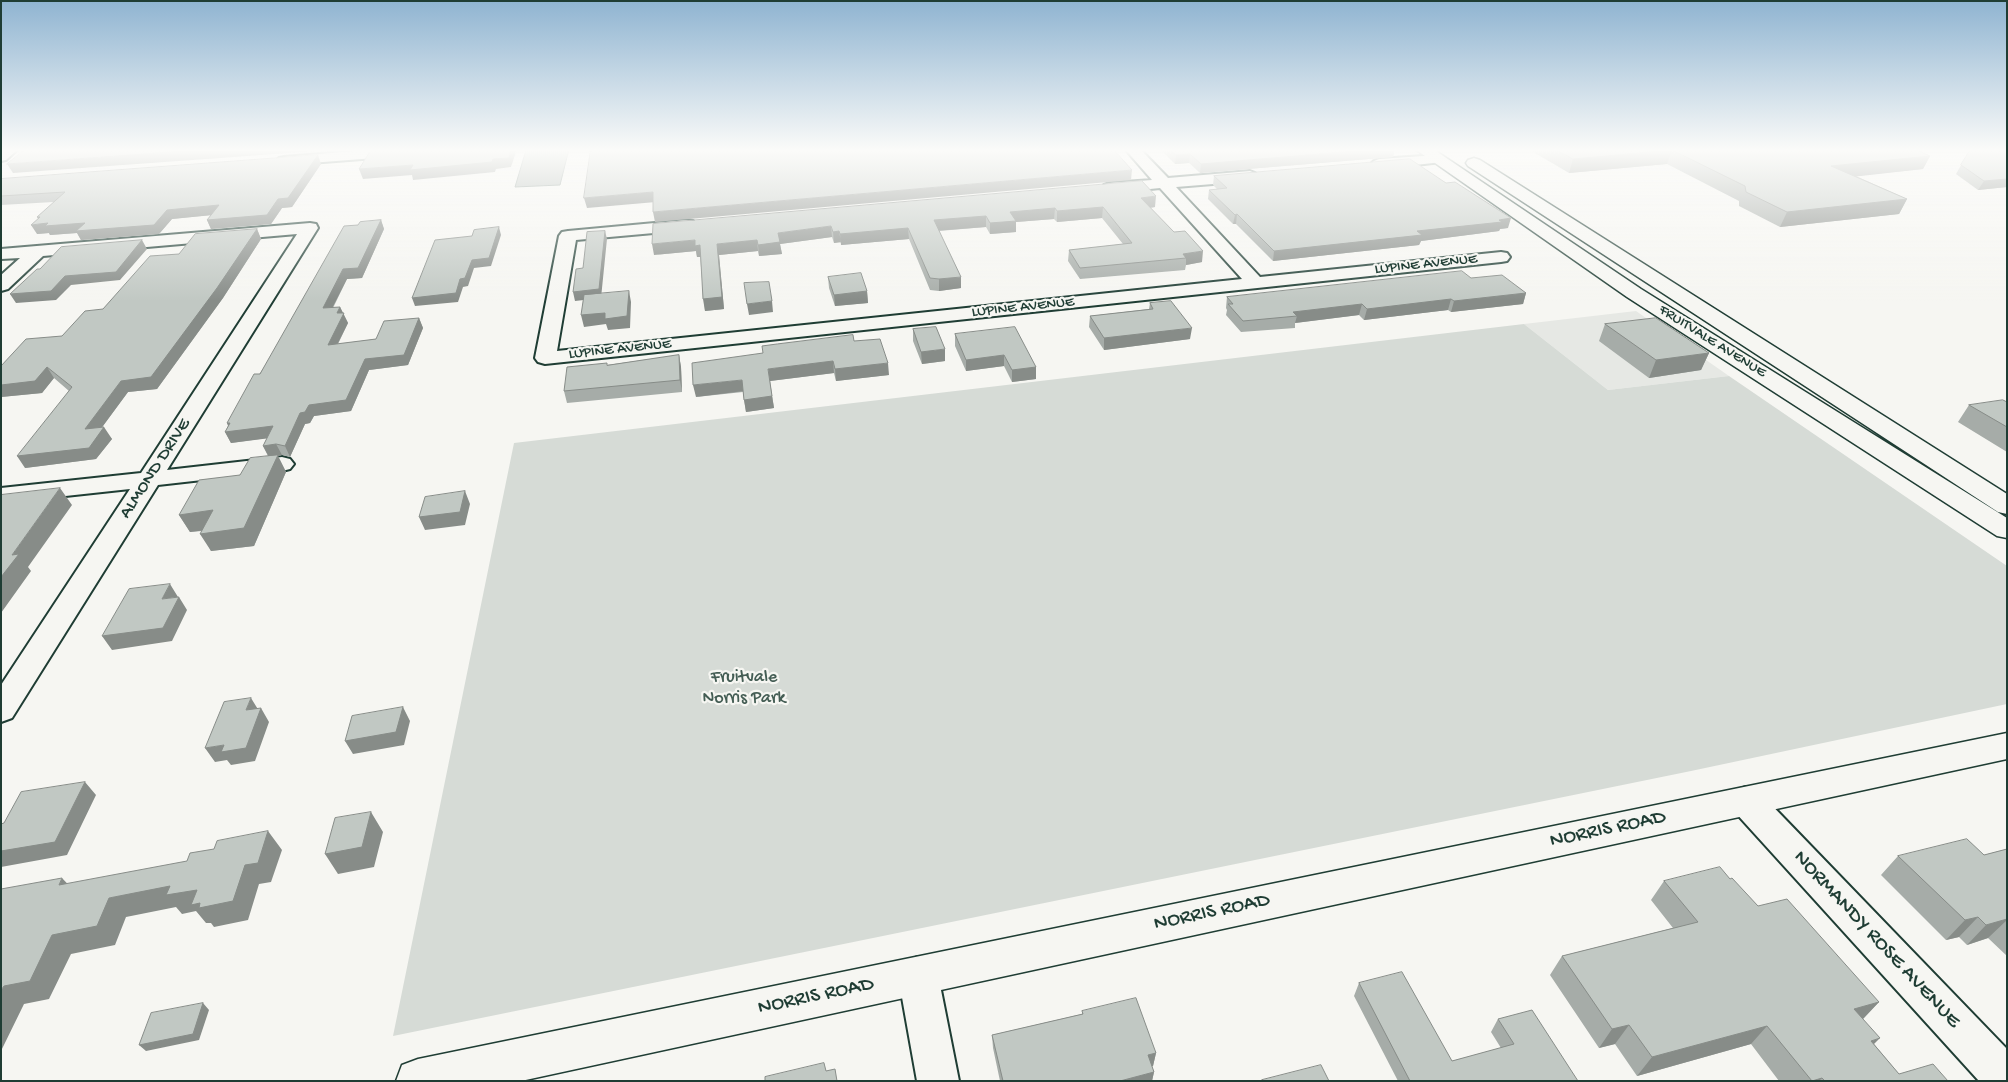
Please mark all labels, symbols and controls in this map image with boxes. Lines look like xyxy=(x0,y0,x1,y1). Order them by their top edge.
street label: LUPINE AVENUE xyxy=(1374,251,1478,279)
street label: LUPINE AVENUE xyxy=(971,294,1075,322)
street label: FRUITVALE AVENUE xyxy=(1655,302,1769,382)
street label: LUPINE AVENUE xyxy=(568,336,672,364)
street label: ALMOND DRIVE xyxy=(116,415,196,523)
park label: Fruitvale Norris Park xyxy=(703,667,785,710)
street label: NORRIS ROAD xyxy=(1548,805,1668,855)
street label: NORMANDY ROSE AVENUE xyxy=(1787,846,1965,1034)
street label: NORRIS ROAD xyxy=(1152,888,1272,938)
street label: NORRIS ROAD xyxy=(756,972,876,1022)

